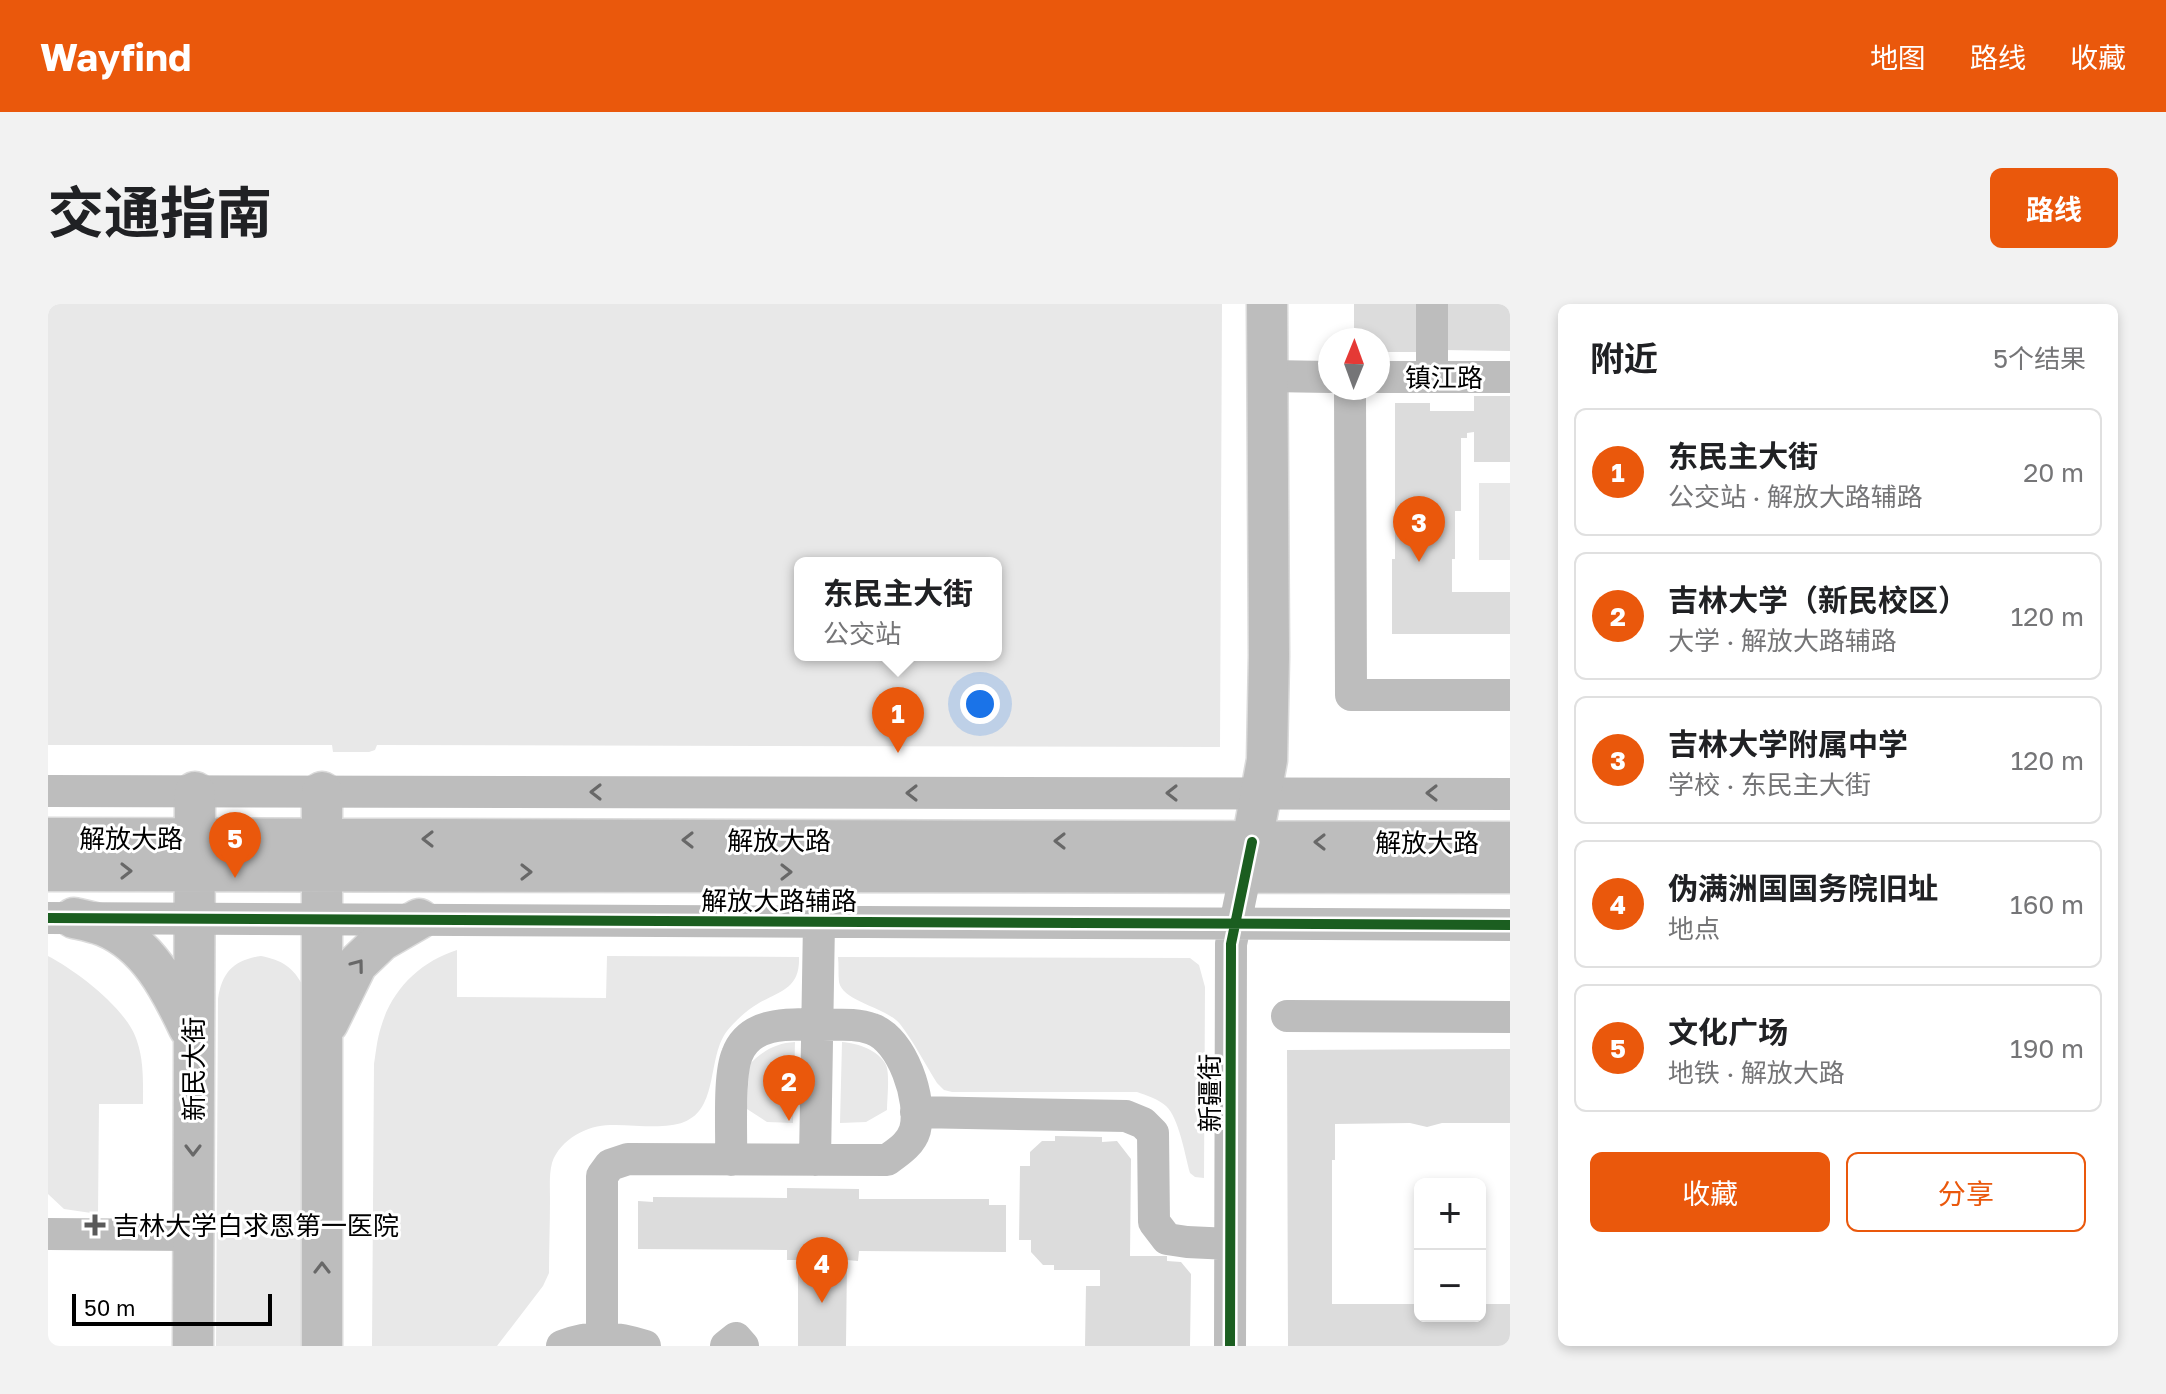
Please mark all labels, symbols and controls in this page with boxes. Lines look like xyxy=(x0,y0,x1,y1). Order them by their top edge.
text: Wayfind xyxy=(40,34,191,79)
text: 地图 xyxy=(1870,41,1926,74)
text: 路线 xyxy=(1970,41,2026,74)
text: 收藏 xyxy=(2070,41,2126,74)
button: 路线 xyxy=(1990,168,2118,248)
text: 交通指南 xyxy=(48,178,272,245)
north arrow xyxy=(1318,328,1390,400)
text: 附近 xyxy=(1590,338,1658,378)
text: 5个结果 xyxy=(1993,343,2086,374)
street label: 镇江路 xyxy=(1405,362,1483,393)
text: 东民主大街 xyxy=(1668,438,1818,474)
text: 1 xyxy=(1611,457,1625,488)
text: 20 m xyxy=(2023,457,2084,488)
text: 公交站 · 解放大路辅路 xyxy=(1668,481,1923,512)
pin: 3 xyxy=(1393,496,1445,562)
popup xyxy=(794,557,1002,661)
text: 东民主大街 xyxy=(823,575,973,611)
text: 吉林大学（新民校区） xyxy=(1668,582,1968,618)
text: 2 xyxy=(1610,601,1626,632)
text: 120 m xyxy=(2011,601,2084,632)
text: 公交站 xyxy=(823,618,901,649)
text: 大学 · 解放大路辅路 xyxy=(1668,625,1897,656)
your location xyxy=(960,684,1000,724)
pin: 1 xyxy=(872,687,924,753)
text: 吉林大学附属中学 xyxy=(1668,726,1908,762)
text: 3 xyxy=(1610,745,1626,776)
text: 120 m xyxy=(2011,745,2084,776)
text: 学校 · 东民主大街 xyxy=(1668,769,1871,800)
one-way arrow xyxy=(589,783,602,801)
one-way arrow xyxy=(905,784,918,802)
one-way arrow xyxy=(1165,784,1178,802)
one-way arrow xyxy=(1425,785,1438,802)
pin: 5 xyxy=(209,812,261,878)
street label: 解放大路 xyxy=(79,823,183,854)
street label: 解放大路 xyxy=(727,825,831,856)
street label: 解放大路 xyxy=(1375,827,1479,858)
one-way arrow xyxy=(421,830,434,848)
one-way arrow xyxy=(681,831,694,849)
one-way arrow xyxy=(1053,832,1066,850)
one-way arrow xyxy=(1313,833,1326,851)
one-way arrow xyxy=(120,862,133,880)
one-way arrow xyxy=(520,863,533,881)
one-way arrow xyxy=(780,863,793,881)
text: 伪满洲国国务院旧址 xyxy=(1668,870,1938,906)
street label: 解放大路辅路 xyxy=(701,885,857,916)
text: 4 xyxy=(1610,889,1626,920)
text: 160 m xyxy=(2010,889,2084,920)
text: 地点 xyxy=(1668,913,1720,944)
one-way arrow xyxy=(349,959,363,974)
text: 文化广场 xyxy=(1668,1014,1788,1050)
street label: 新民大街 xyxy=(178,1017,209,1121)
text: 5 xyxy=(1610,1033,1626,1064)
text: 190 m xyxy=(2010,1033,2084,1064)
street label: 新疆街 xyxy=(1194,1054,1225,1132)
pin: 2 xyxy=(763,1055,815,1121)
text: 地铁 · 解放大路 xyxy=(1668,1057,1845,1088)
one-way arrow xyxy=(184,1144,202,1157)
button: 收藏 xyxy=(1590,1152,1830,1232)
button: 分享 xyxy=(1846,1152,2086,1232)
map controls xyxy=(1414,1178,1486,1322)
button: + xyxy=(1414,1178,1486,1250)
place label: 吉林大学白求恩第一医院 xyxy=(113,1210,399,1241)
marker: 吉林大学白求恩第一医院 xyxy=(84,1214,106,1236)
pin: 4 xyxy=(796,1237,848,1303)
button: − xyxy=(1414,1250,1486,1322)
one-way arrow xyxy=(313,1261,331,1274)
scale bar xyxy=(72,1290,272,1326)
text: 50 m xyxy=(84,1294,135,1321)

